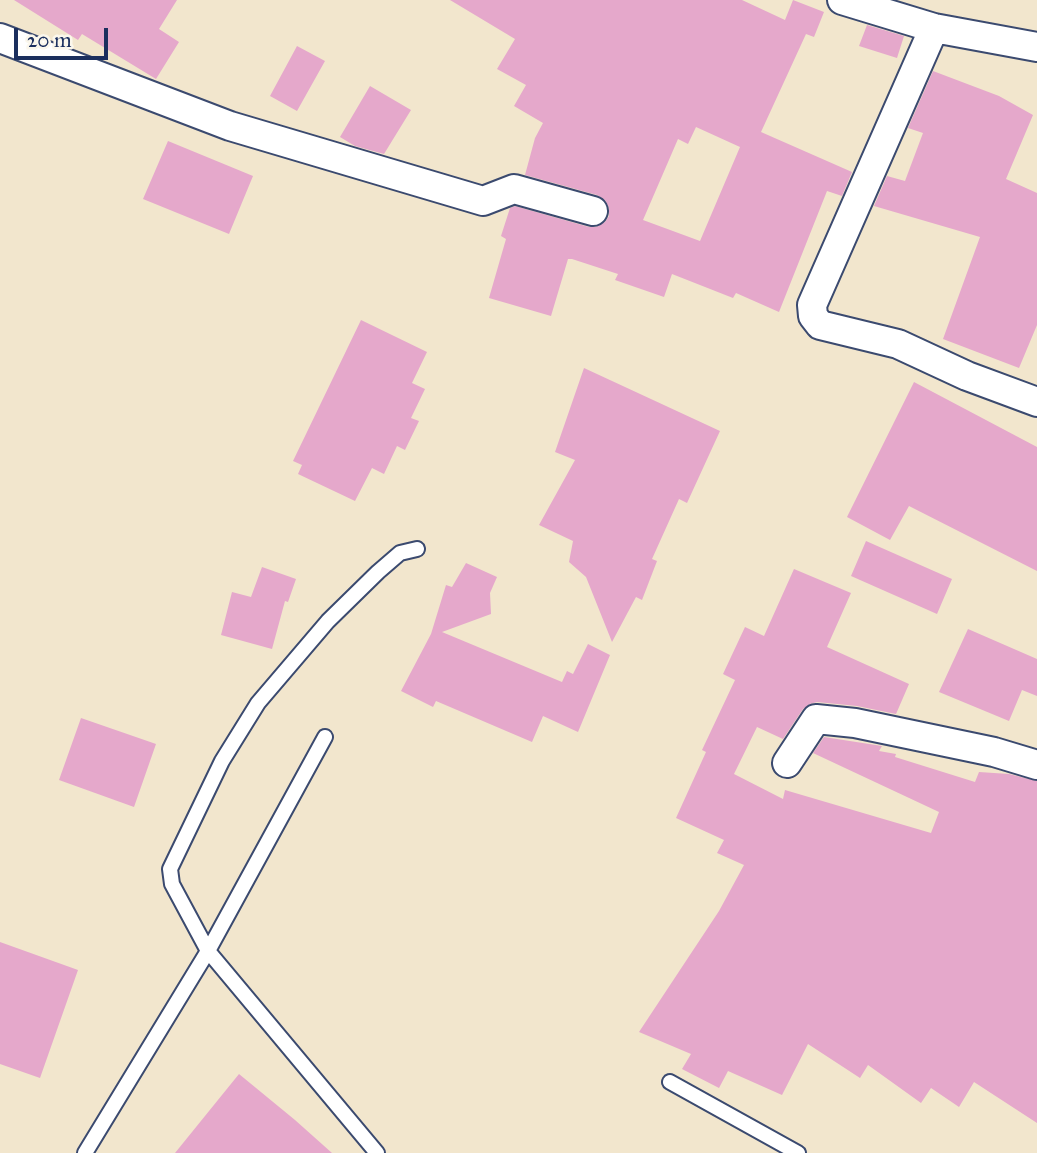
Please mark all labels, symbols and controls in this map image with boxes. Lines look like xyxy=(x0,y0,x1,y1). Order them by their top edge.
scale bar xyxy=(18,14,112,58)
text: 20 m xyxy=(27,27,72,53)

